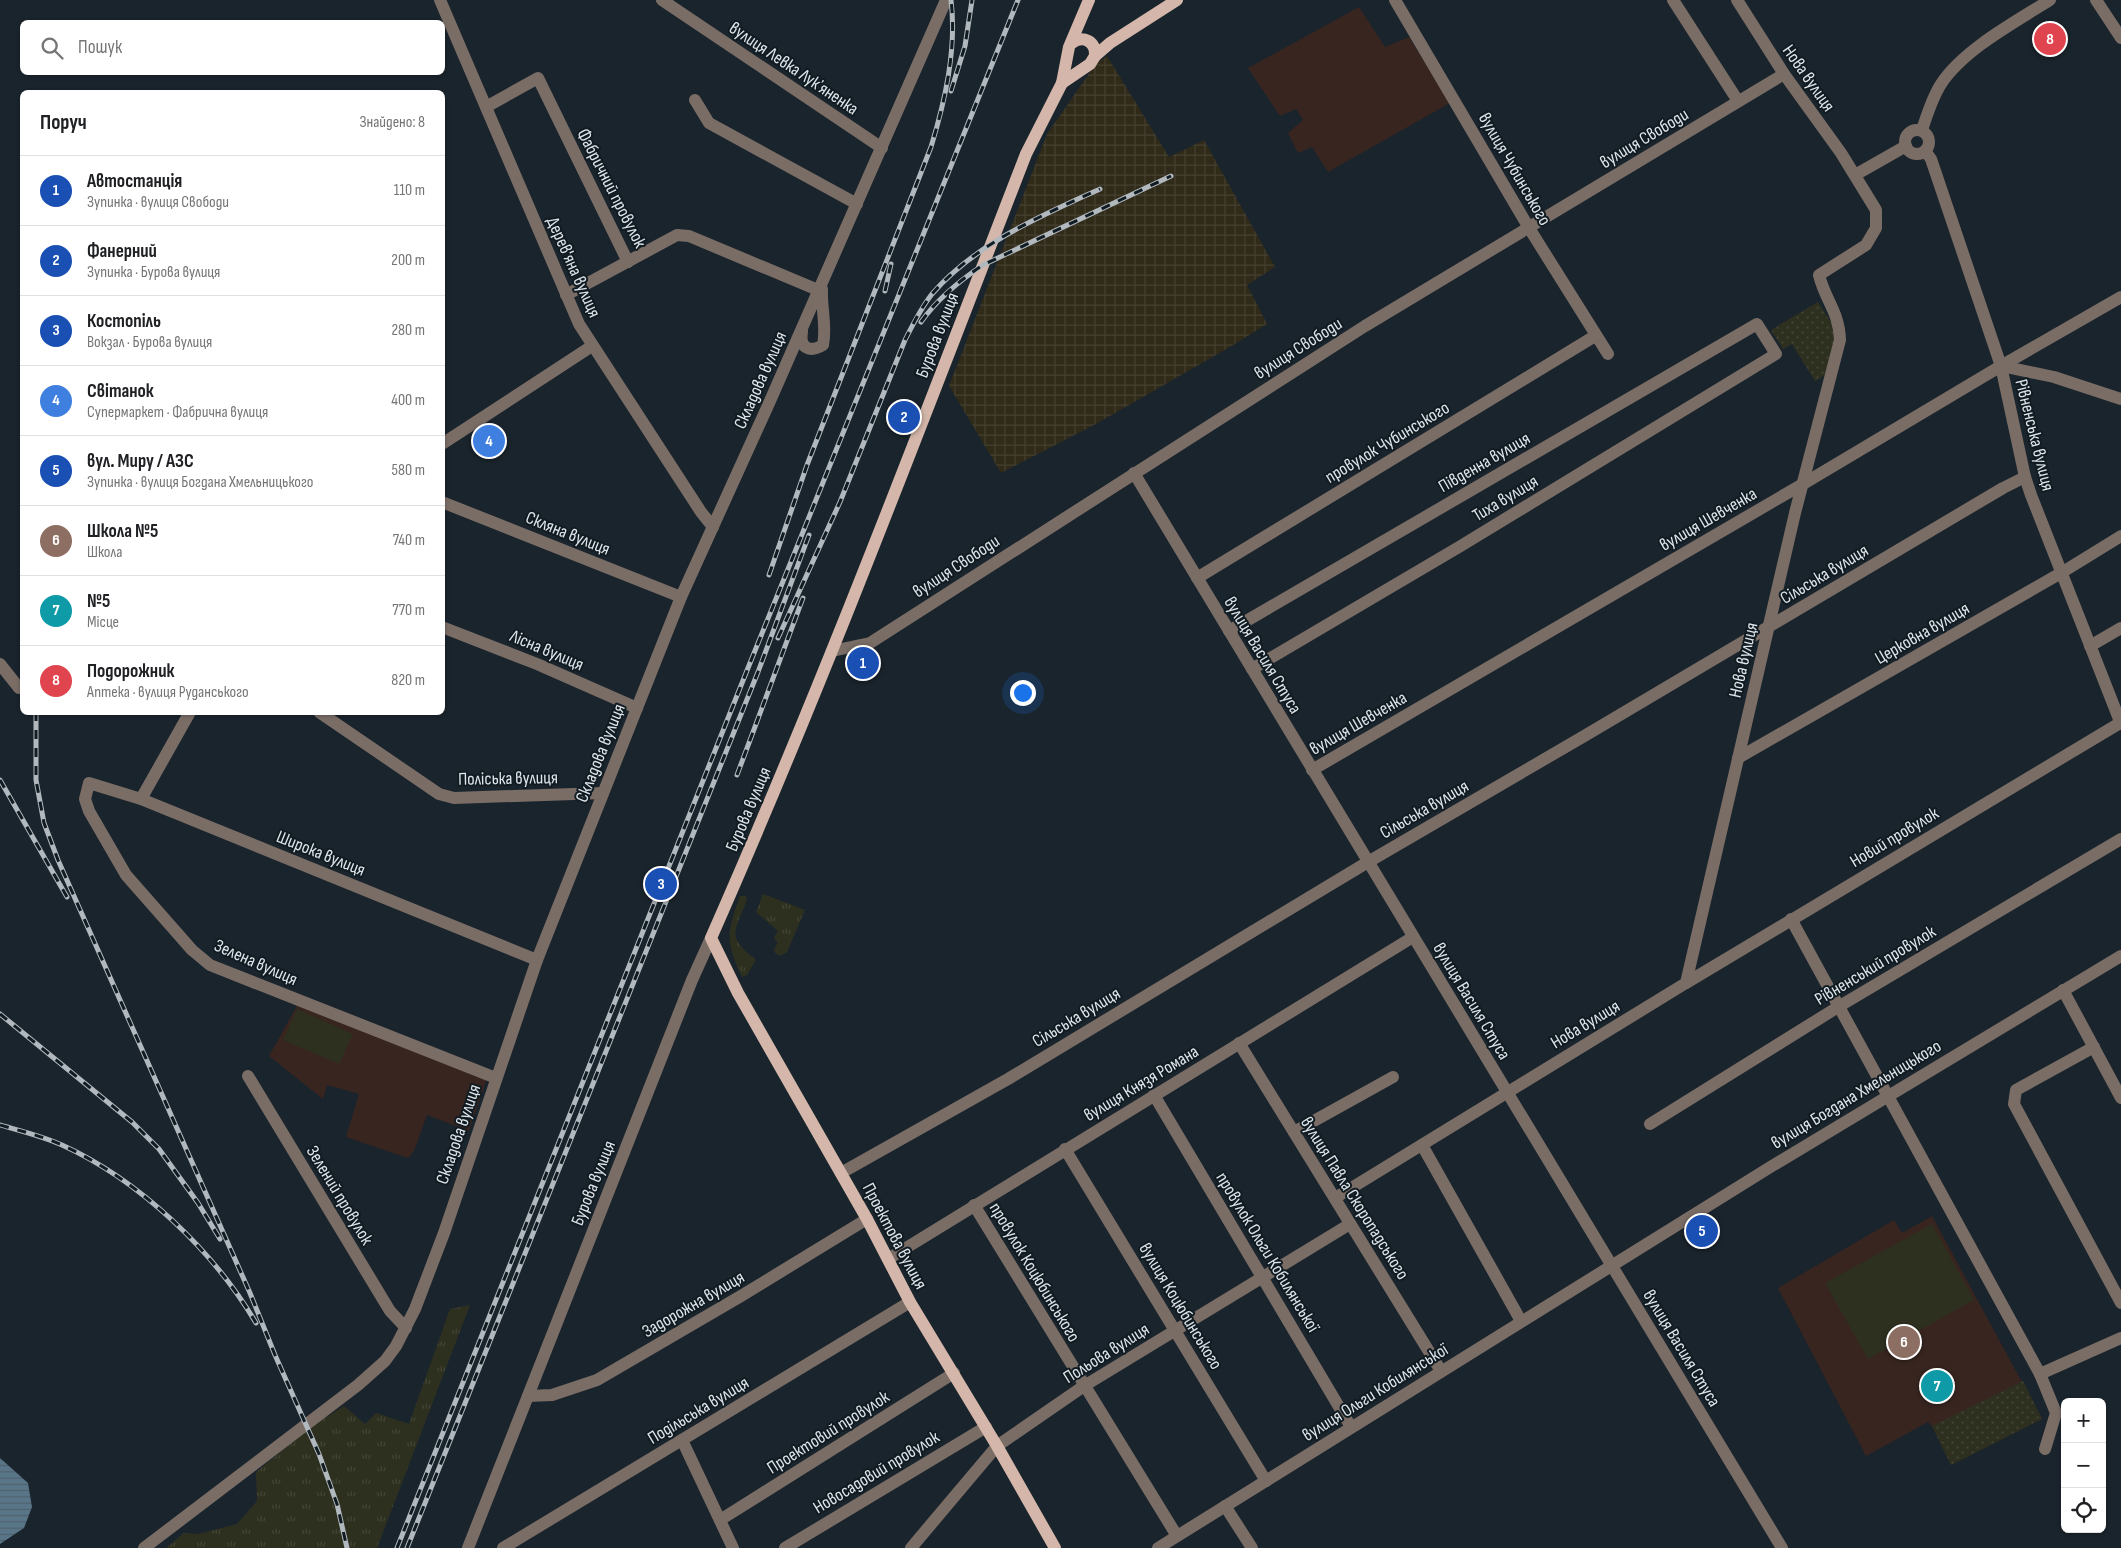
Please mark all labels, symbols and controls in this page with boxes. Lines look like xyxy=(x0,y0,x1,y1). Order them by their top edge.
street label: вулиця Левка Лукʼяненка xyxy=(725,17,862,119)
search box xyxy=(20,20,445,75)
pin: 8 xyxy=(2034,20,2066,58)
icon: search xyxy=(38,34,66,62)
text: Пошук xyxy=(78,36,122,59)
street label: Нова вулиця xyxy=(1778,41,1839,116)
street label: вулиця Свободи xyxy=(1596,104,1692,173)
street label: вулиця Чубинського xyxy=(1474,109,1555,229)
text: Поруч xyxy=(40,110,87,135)
text: Знайдено: 8 xyxy=(359,113,425,132)
street label: Фабричний провулок xyxy=(572,125,651,251)
text: Автостанція xyxy=(87,170,182,193)
text: 1 xyxy=(53,181,59,200)
text: 110 m xyxy=(394,181,425,200)
text: Зупинка · вулиця Свободи xyxy=(87,193,229,212)
street label: Дерев'яна вулиця xyxy=(542,214,605,321)
text: Фанерний xyxy=(87,240,157,263)
text: 2 xyxy=(52,251,60,270)
text: 200 m xyxy=(391,251,425,270)
text: Зупинка · Бурова вулиця xyxy=(87,263,220,282)
street label: Бурова вулиця xyxy=(912,290,963,381)
text: Костопіль xyxy=(87,310,161,333)
street label: вулиця Свободи xyxy=(1251,313,1346,384)
text: 3 xyxy=(52,321,60,340)
text: 280 m xyxy=(391,321,425,340)
street label: Складова вулиця xyxy=(730,328,791,432)
text: Вокзал · Бурова вулиця xyxy=(87,333,212,352)
street label: Рівненська вулиця xyxy=(2010,377,2059,493)
text: Світанок xyxy=(87,380,154,403)
text: 4 xyxy=(52,391,60,410)
text: 400 m xyxy=(391,391,425,410)
street label: провулок Чубинського xyxy=(1321,397,1453,488)
pin: 2 xyxy=(888,398,920,436)
text: Супермаркет · Фабрична вулиця xyxy=(87,403,268,422)
pin: 4 xyxy=(473,422,505,460)
street label: Південна вулиця xyxy=(1435,428,1534,497)
text: вул. Миру / АЗС xyxy=(87,450,194,473)
text: 5 xyxy=(52,461,60,480)
text: 580 m xyxy=(392,461,425,480)
street label: Тиха вулиця xyxy=(1469,471,1542,526)
text: Зупинка · вулиця Богдана Хмельницького xyxy=(87,473,313,492)
street label: вулиця Шевченка xyxy=(1656,483,1760,556)
street label: Скляна вулиця xyxy=(523,507,613,560)
text: Школа №5 xyxy=(87,520,158,543)
text: 6 xyxy=(52,531,60,550)
text: 740 m xyxy=(393,531,425,550)
street label: вулиця Свободи xyxy=(909,531,1004,602)
street label: Сільська вулиця xyxy=(1777,540,1872,609)
text: Школа xyxy=(87,543,123,562)
text: №5 xyxy=(87,590,110,613)
street label: вулиця Василя Стуса xyxy=(1219,593,1306,718)
street label: Церковна вулиця xyxy=(1871,598,1973,669)
text: 7 xyxy=(53,601,59,620)
text: 770 m xyxy=(392,601,425,620)
text: Місце xyxy=(87,613,119,632)
street label: Нова вулиця xyxy=(1725,620,1762,700)
street label: Лісна вулиця xyxy=(506,625,587,675)
pin: 1 xyxy=(847,644,879,682)
text: Подорожник xyxy=(87,660,174,683)
text: 8 xyxy=(52,671,60,690)
text: 820 m xyxy=(391,671,425,690)
your location xyxy=(1010,680,1036,706)
text: Аптека · вулиця Руданського xyxy=(87,683,249,702)
street label: вулиця Шевченка xyxy=(1306,687,1410,760)
street label: Складова вулиця xyxy=(571,701,630,805)
street label: Бурова вулиця xyxy=(721,764,776,855)
street label: Поліська вулиця xyxy=(458,767,558,790)
street label: Сільська вулиця xyxy=(1376,776,1472,843)
street label: Новий провулок xyxy=(1846,803,1942,872)
street label: Широка вулиця xyxy=(273,826,368,881)
pin: 3 xyxy=(645,865,677,903)
street label: Рівненський провулок xyxy=(1811,921,1940,1010)
street label: Зелена вулиця xyxy=(211,935,301,990)
street label: вулиця Василя Стуса xyxy=(1428,939,1515,1064)
street label: Сільська вулиця xyxy=(1029,983,1124,1052)
street label: Нова вулиця xyxy=(1547,996,1624,1053)
street label: вулиця Богдана Хмельницького xyxy=(1768,1035,1945,1153)
street label: вулиця Князя Романа xyxy=(1080,1041,1202,1126)
street label: Складова вулиця xyxy=(432,1082,485,1187)
street label: вулиця Павла Скоропадського xyxy=(1296,1113,1413,1283)
street label: Бурова вулиця xyxy=(567,1138,620,1229)
street label: Зелений провулок xyxy=(302,1142,377,1249)
street label: провулок Ольги Кобилянської xyxy=(1212,1169,1324,1337)
street label: Проектова вулиця xyxy=(858,1180,931,1293)
street label: провулок Коцюбинського xyxy=(985,1199,1084,1346)
pin: 5 xyxy=(1686,1212,1718,1250)
street label: вулиця Коцюбинського xyxy=(1135,1239,1227,1373)
street label: Задорожна вулиця xyxy=(638,1267,748,1342)
street label: вулиця Василя Стуса xyxy=(1638,1286,1725,1411)
street label: Польова вулиця xyxy=(1059,1319,1153,1388)
pin: 6 xyxy=(1888,1323,1920,1361)
street label: вулиця Ольги Кобилянської xyxy=(1299,1339,1453,1446)
pin: 7 xyxy=(1921,1367,1953,1405)
street label: Подільська вулиця xyxy=(644,1372,753,1449)
street label: Проектовий провулок xyxy=(763,1386,893,1478)
map controls xyxy=(2061,1398,2106,1533)
button: + xyxy=(2061,1398,2106,1443)
street label: Новосадовий провулок xyxy=(809,1426,943,1518)
button: − xyxy=(2061,1443,2106,1488)
button: locate xyxy=(2061,1488,2106,1533)

